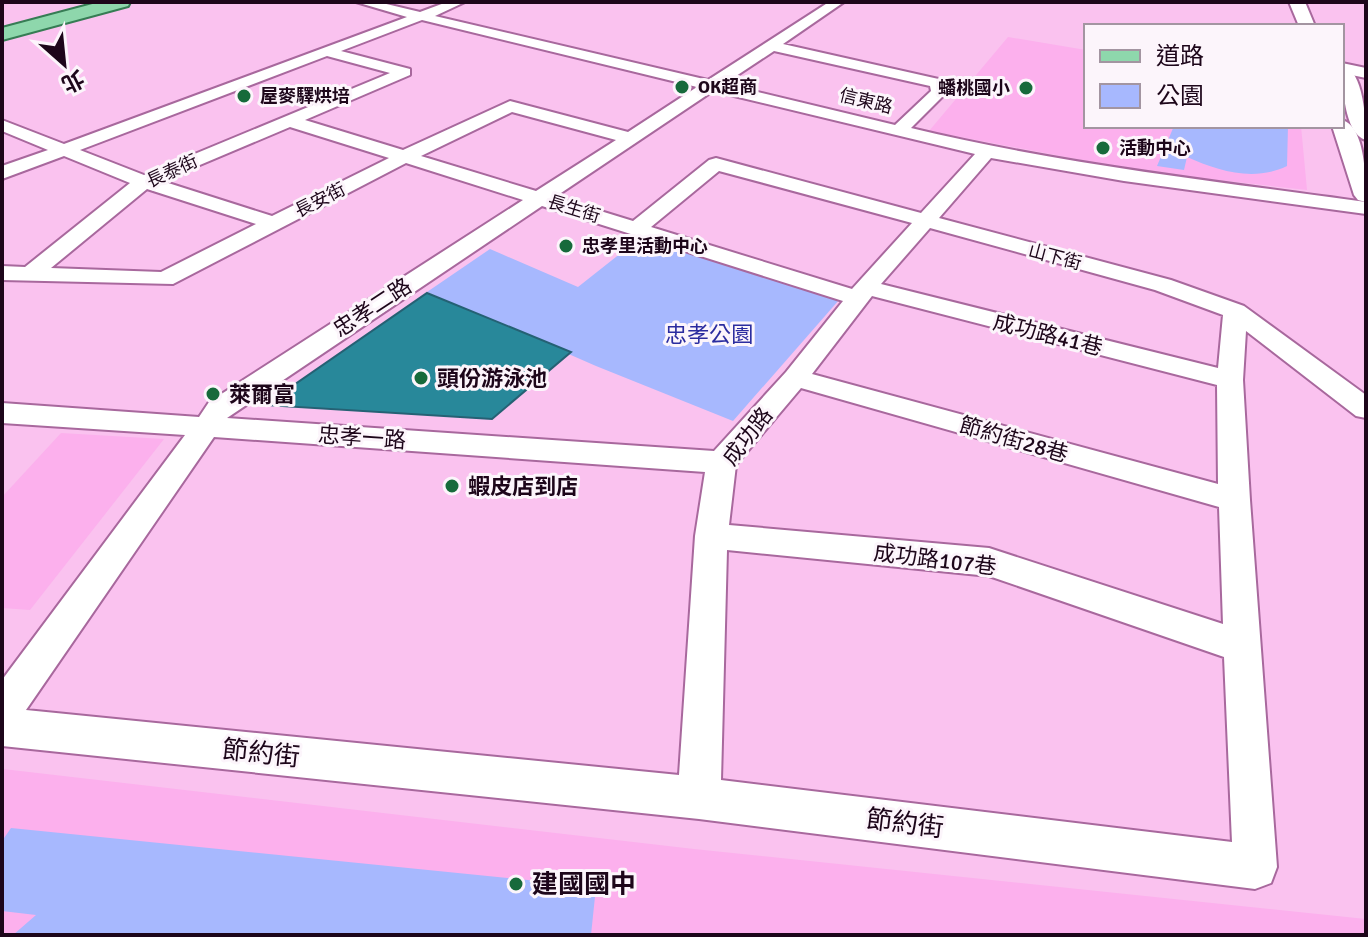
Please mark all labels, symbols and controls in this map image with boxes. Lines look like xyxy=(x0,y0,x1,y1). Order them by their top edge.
north arrow xyxy=(24,24,104,104)
legend xyxy=(1084,24,1344,128)
text: 道路 xyxy=(1156,41,1204,71)
text: 北 xyxy=(57,64,89,98)
place label: OK超商 xyxy=(698,76,757,98)
place label: 蟠桃國小 xyxy=(938,77,1010,99)
marker: OK超商 xyxy=(673,78,691,96)
marker: 蟠桃國小 xyxy=(1017,79,1035,97)
text: 公園 xyxy=(1156,81,1204,111)
street label: 信東路 xyxy=(837,84,895,118)
place label: 屋麥驛烘培 xyxy=(260,85,350,107)
marker: 屋麥驛烘培 xyxy=(235,87,253,105)
place label: 活動中心 xyxy=(1119,137,1191,159)
marker: 活動中心 xyxy=(1094,139,1112,157)
street label: 長泰街 xyxy=(143,150,201,192)
street label: 長安街 xyxy=(291,178,349,222)
street label: 長生街 xyxy=(545,191,603,227)
place label: 忠孝里活動中心 xyxy=(582,235,708,257)
marker: 忠孝里活動中心 xyxy=(557,237,575,255)
street label: 山下街 xyxy=(1026,239,1084,275)
street label: 忠孝二路 xyxy=(328,272,417,343)
street label: 成功路41巷 xyxy=(990,308,1105,361)
park label: 忠孝公園 xyxy=(665,321,753,348)
place label: 頭份游泳池 xyxy=(437,365,547,392)
marker: 頭份游泳池 xyxy=(412,369,430,387)
place label: 萊爾富 xyxy=(229,381,295,408)
marker: 萊爾富 xyxy=(204,385,222,403)
street label: 成功路 xyxy=(716,402,778,471)
street label: 節約街28巷 xyxy=(956,411,1071,468)
street label: 忠孝一路 xyxy=(317,421,407,454)
place label: 蝦皮店到店 xyxy=(468,473,578,500)
marker: 蝦皮店到店 xyxy=(443,477,461,495)
street label: 成功路107巷 xyxy=(872,539,998,580)
street label: 節約街 xyxy=(220,734,301,774)
street label: 節約街 xyxy=(864,803,946,845)
place label: 建國國中 xyxy=(532,869,636,901)
marker: 建國國中 xyxy=(507,875,525,893)

